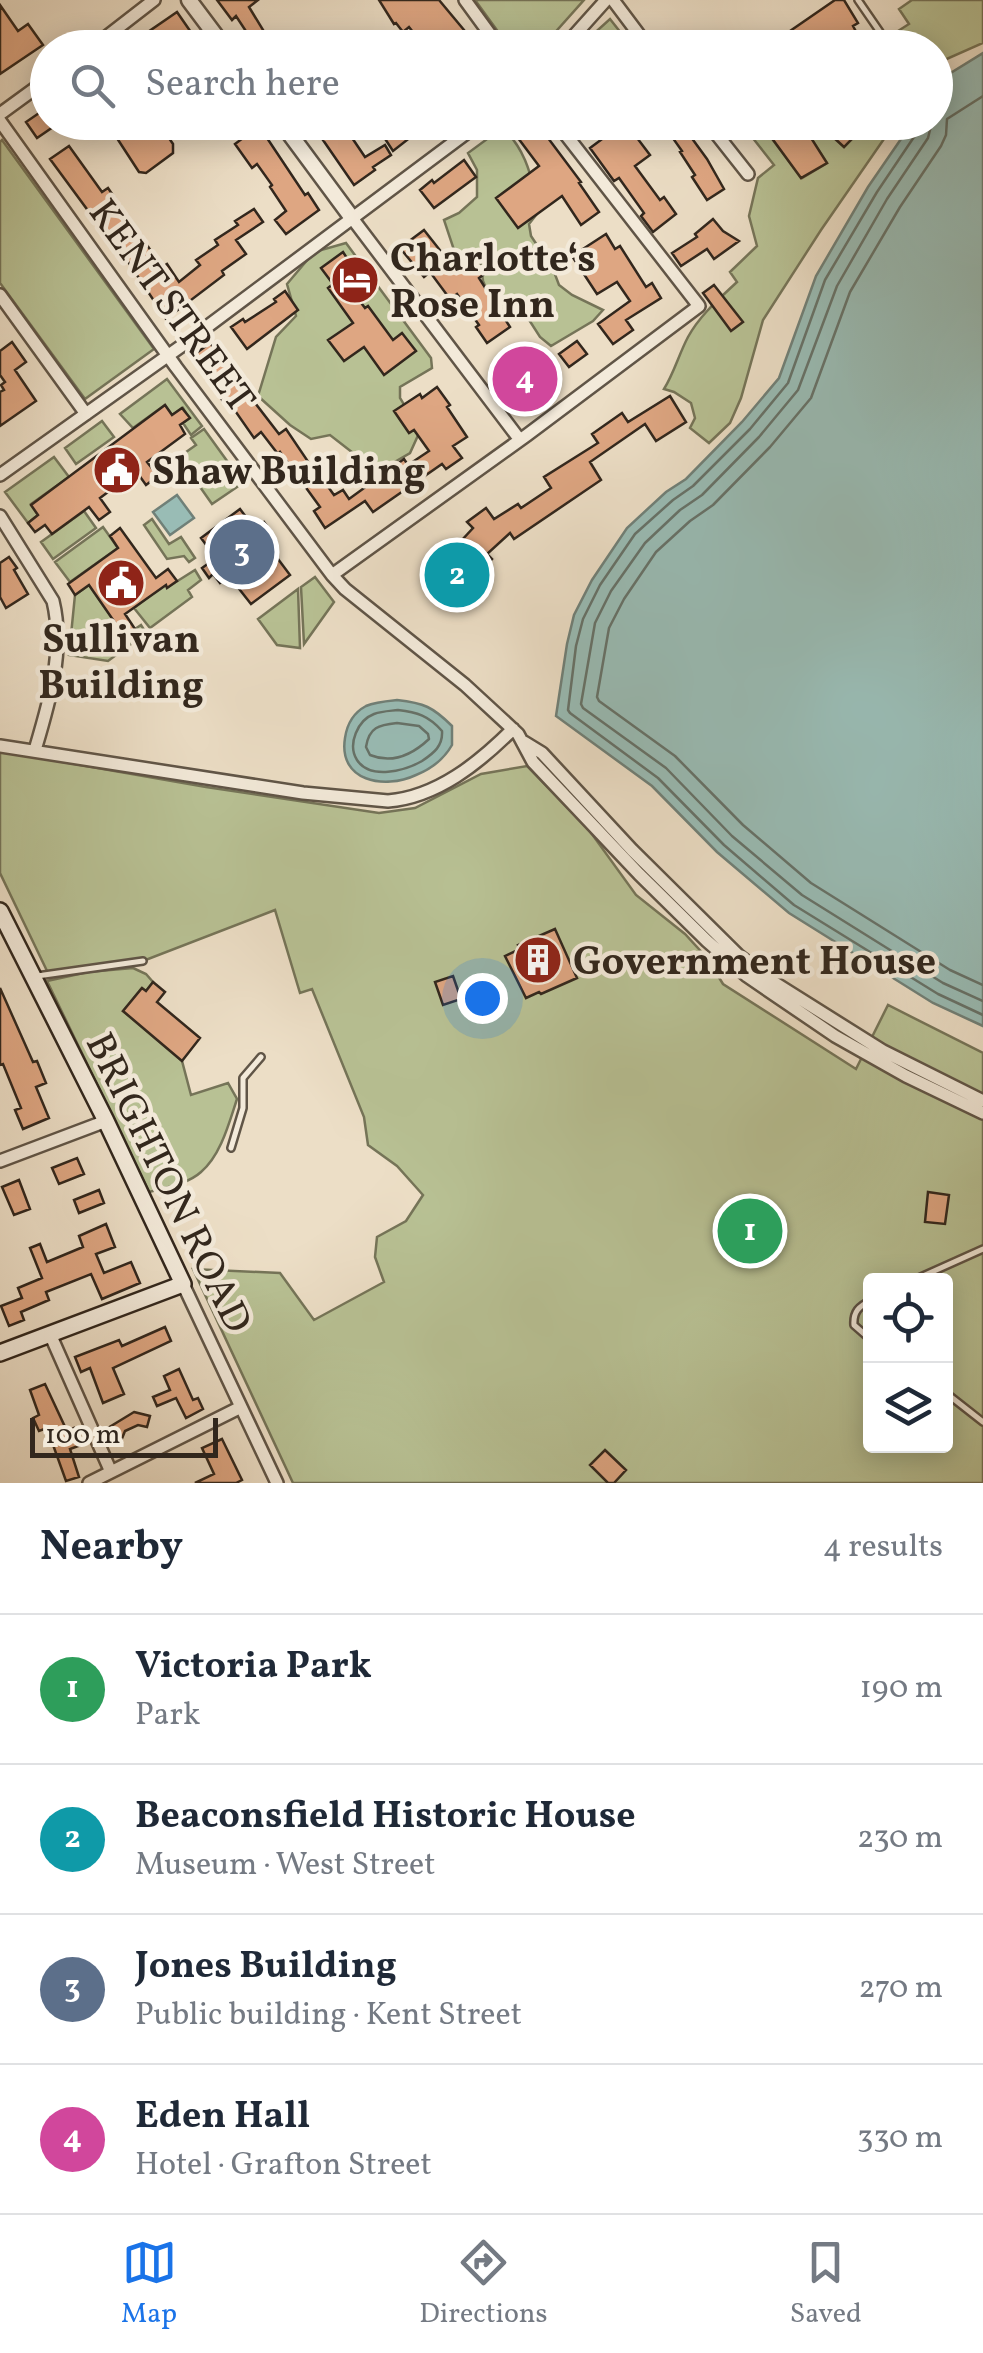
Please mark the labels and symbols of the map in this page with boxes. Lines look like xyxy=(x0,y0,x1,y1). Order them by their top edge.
street label: KENT STREET xyxy=(73,189,266,426)
place label: Charlotte‘s Rose Inn xyxy=(390,233,596,335)
hotel icon: Charlotte‘s Rose Inn xyxy=(329,254,381,306)
pin: 4 xyxy=(492,342,558,416)
public building icon: Shaw Building xyxy=(91,444,143,496)
place label: Shaw Building xyxy=(152,446,426,502)
pin: 3 xyxy=(210,514,274,590)
pin: 2 xyxy=(424,538,490,612)
public building icon: Sullivan Building xyxy=(95,557,147,609)
place label: Sullivan Building xyxy=(38,614,204,716)
building icon: Government House xyxy=(512,934,564,986)
place label: Government House xyxy=(573,936,936,992)
your location xyxy=(457,973,508,1024)
street label: BRIGHTON ROAD xyxy=(69,1024,263,1343)
pin: 1 xyxy=(718,1194,782,1268)
scale bar xyxy=(30,1413,218,1458)

